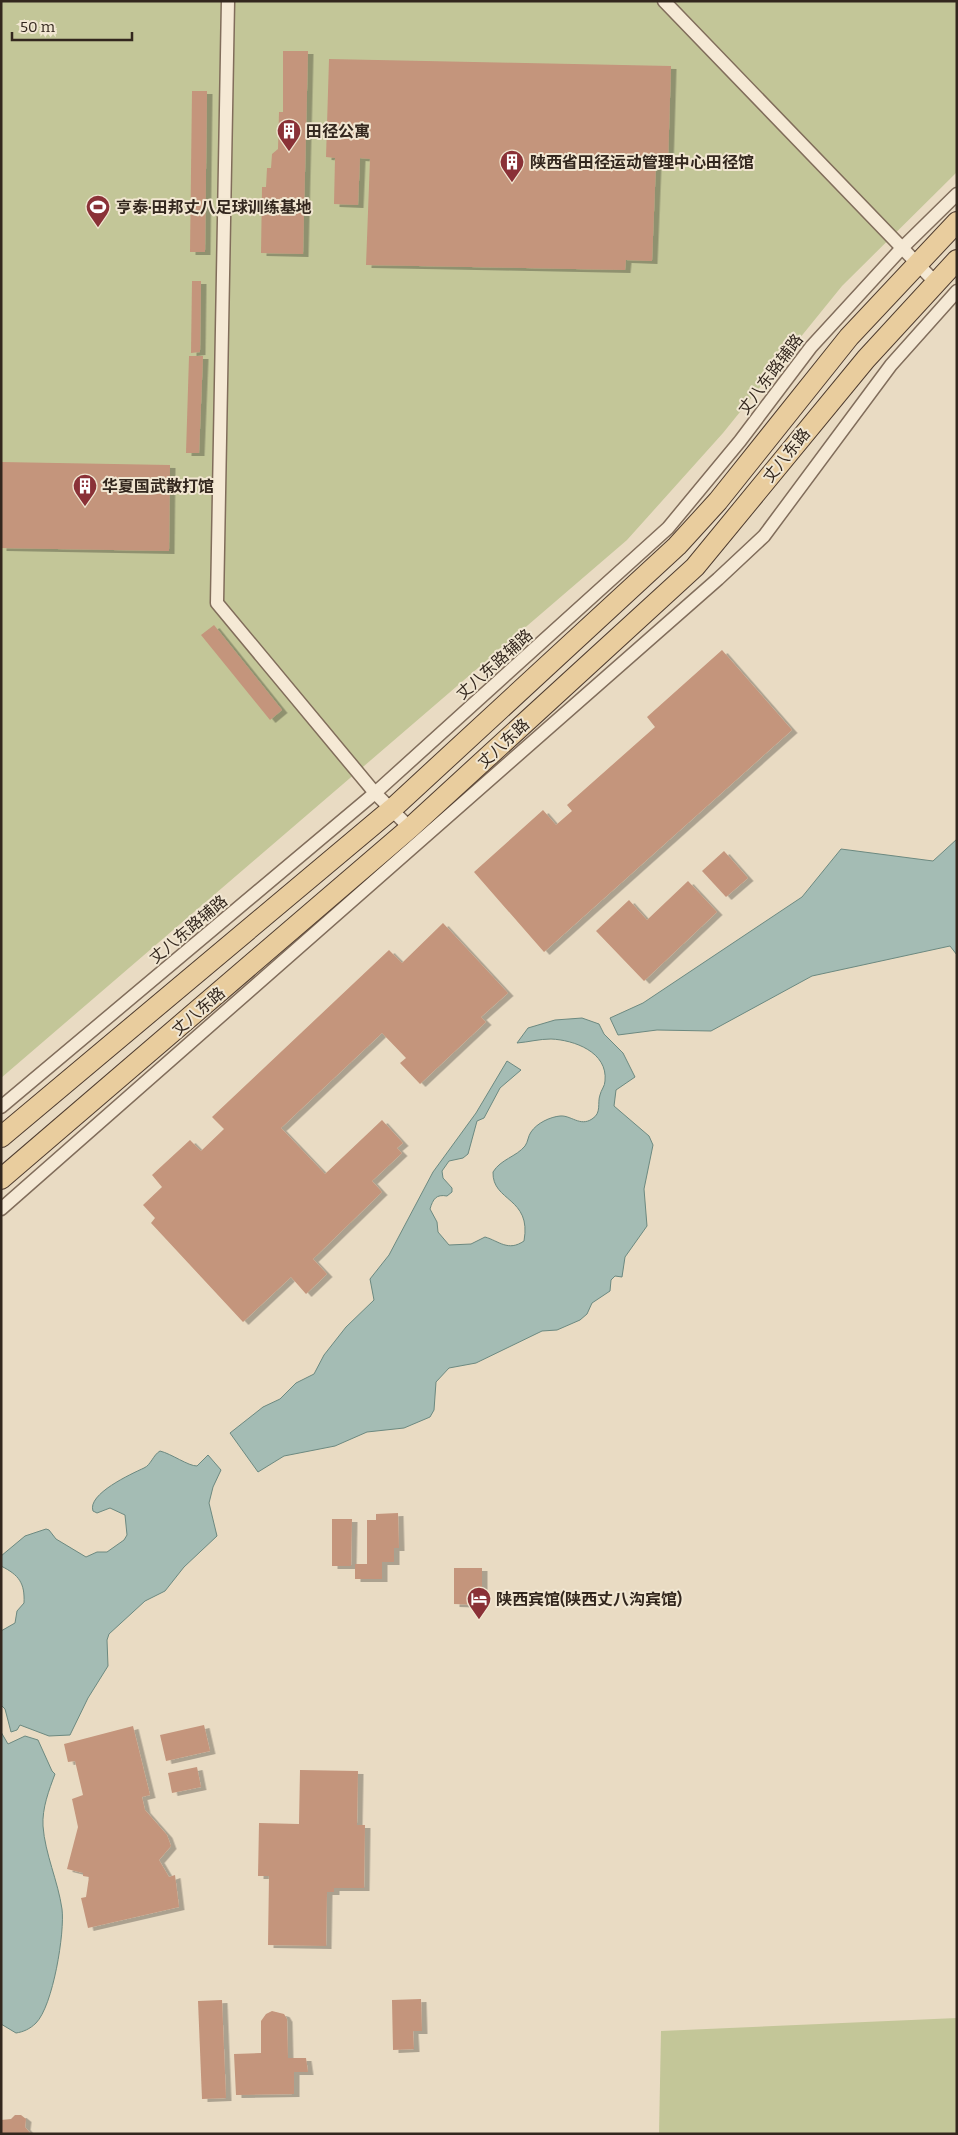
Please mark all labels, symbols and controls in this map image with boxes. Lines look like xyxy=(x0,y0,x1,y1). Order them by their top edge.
scale bar xyxy=(12,10,132,42)
text: 50 m xyxy=(20,18,56,36)
building icon: 田径公寓 xyxy=(276,118,302,152)
place label: 田径公寓 xyxy=(306,122,370,141)
building icon: 陕西省田径运动管理中心田径馆 xyxy=(499,149,525,183)
place label: 陕西省田径运动管理中心田径馆 xyxy=(530,153,754,172)
sports icon: 亨泰·田邦丈八足球训练基地 xyxy=(85,194,111,228)
place label: 亨泰·田邦丈八足球训练基地 xyxy=(116,198,312,217)
street label: 丈八东路辅路 xyxy=(734,330,807,418)
street label: 丈八东路 xyxy=(759,424,814,486)
building icon: 华夏国武散打馆 xyxy=(72,473,98,507)
place label: 华夏国武散打馆 xyxy=(102,477,214,496)
street label: 丈八东路辅路 xyxy=(452,625,536,704)
street label: 丈八东路 xyxy=(473,715,533,772)
street label: 丈八东路辅路 xyxy=(145,891,231,968)
street label: 丈八东路 xyxy=(168,983,229,1040)
hotel icon: 陕西宾馆(陕西丈八沟宾馆) xyxy=(466,1586,492,1620)
place label: 陕西宾馆(陕西丈八沟宾馆) xyxy=(496,1590,682,1609)

